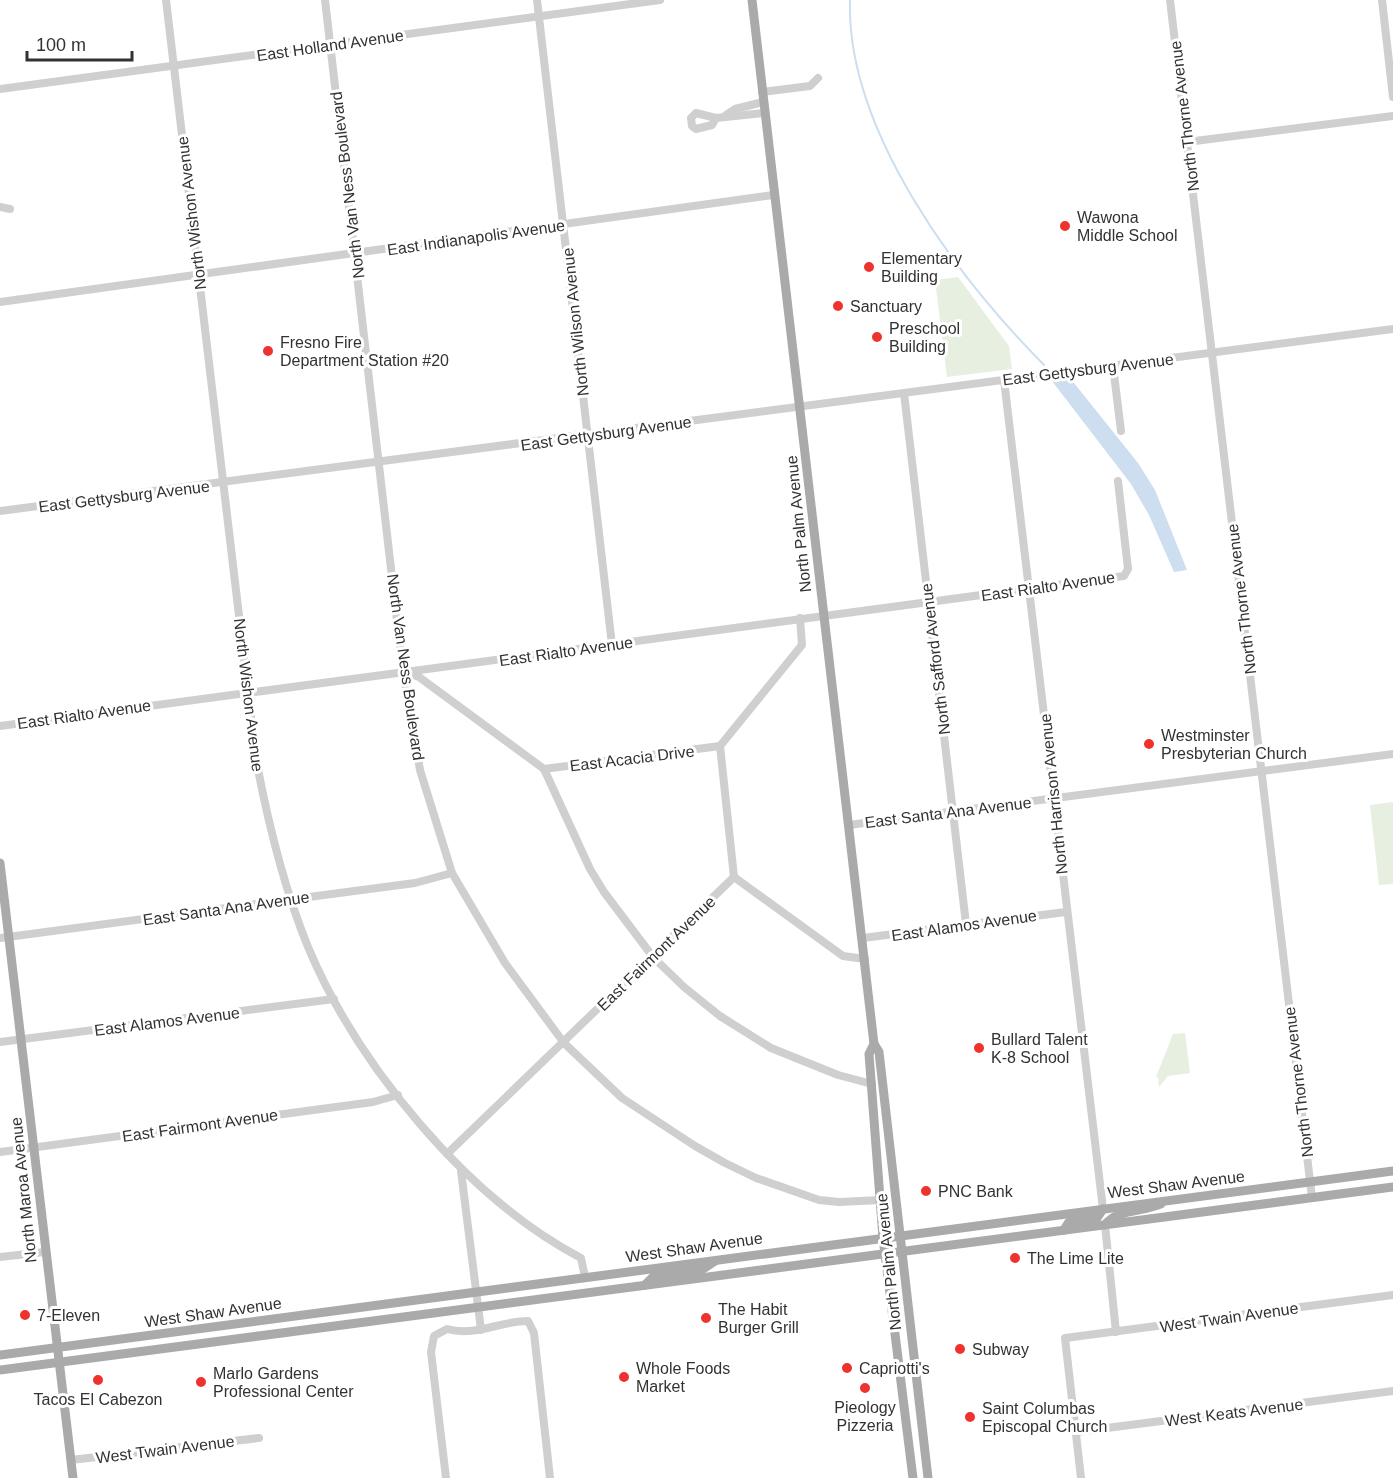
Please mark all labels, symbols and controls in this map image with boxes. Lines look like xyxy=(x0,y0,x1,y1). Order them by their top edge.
scale bar xyxy=(27,24,132,62)
street label: East Holland Avenue xyxy=(255,27,405,64)
text: 100 m xyxy=(36,35,86,55)
street label: North Thorne Avenue xyxy=(1167,40,1202,192)
street label: North Van Ness Boulevard xyxy=(328,90,367,279)
street label: North Wishon Avenue xyxy=(174,135,209,291)
place label: Wawona Middle School xyxy=(1077,209,1178,244)
street label: East Indianapolis Avenue xyxy=(386,217,566,258)
marker: Wawona Middle School xyxy=(1058,219,1072,233)
street label: North Wilson Avenue xyxy=(559,247,592,397)
place label: Elementary Building xyxy=(881,250,962,285)
marker: Elementary Building xyxy=(862,260,876,274)
place label: Sanctuary xyxy=(850,298,922,315)
marker: Sanctuary xyxy=(831,299,845,313)
place label: Preschool Building xyxy=(889,320,960,355)
marker: Preschool Building xyxy=(870,330,884,344)
place label: Fresno Fire Department Station #20 xyxy=(280,334,449,369)
marker: Fresno Fire Department Station #20 xyxy=(261,344,275,358)
street label: East Gettysburg Avenue xyxy=(1002,351,1175,388)
street label: East Gettysburg Avenue xyxy=(520,413,693,454)
street label: North Palm Avenue xyxy=(783,455,814,593)
street label: East Gettysburg Avenue xyxy=(38,478,211,515)
street label: North Thorne Avenue xyxy=(1224,523,1259,675)
street label: East Rialto Avenue xyxy=(980,569,1116,604)
street label: North Van Ness Boulevard xyxy=(384,573,427,761)
street label: North Safford Avenue xyxy=(918,582,953,736)
street label: North Wishon Avenue xyxy=(231,617,266,773)
street label: East Rialto Avenue xyxy=(498,634,634,669)
street label: East Rialto Avenue xyxy=(16,697,152,732)
street label: North Harrison Avenue xyxy=(1037,713,1070,875)
place label: Westminster Presbyterian Church xyxy=(1161,727,1307,762)
marker: Westminster Presbyterian Church xyxy=(1142,737,1156,751)
street label: East Acacia Drive xyxy=(569,742,695,775)
street label: East Santa Ana Avenue xyxy=(864,794,1032,831)
street label: East Santa Ana Avenue xyxy=(142,888,310,929)
street label: East Fairmont Avenue xyxy=(594,893,719,1014)
street label: East Alamos Avenue xyxy=(890,907,1038,944)
street label: East Alamos Avenue xyxy=(93,1004,241,1039)
street label: North Thorne Avenue xyxy=(1281,1006,1316,1158)
place label: Bullard Talent K-8 School xyxy=(991,1031,1088,1066)
marker: Bullard Talent K-8 School xyxy=(972,1041,986,1055)
street label: East Fairmont Avenue xyxy=(121,1106,279,1145)
street label: North Maroa Avenue xyxy=(7,1116,40,1264)
street label: West Shaw Avenue xyxy=(1106,1168,1246,1201)
place label: PNC Bank xyxy=(938,1183,1014,1200)
marker: PNC Bank xyxy=(919,1184,933,1198)
street label: North Palm Avenue xyxy=(873,1193,904,1331)
street label: West Shaw Avenue xyxy=(624,1229,764,1266)
place label: The Lime Lite xyxy=(1027,1250,1124,1267)
marker: The Lime Lite xyxy=(1008,1251,1022,1265)
street label: West Shaw Avenue xyxy=(143,1294,283,1331)
street label: West Twain Avenue xyxy=(1159,1299,1299,1336)
place label: The Habit Burger Grill xyxy=(718,1301,799,1336)
place label: 7-Eleven xyxy=(37,1307,100,1324)
marker: 7-Eleven xyxy=(18,1308,32,1322)
marker: The Habit Burger Grill xyxy=(699,1311,713,1325)
place label: Subway xyxy=(972,1341,1029,1358)
marker: Subway xyxy=(953,1342,967,1356)
place label: Whole Foods Market xyxy=(636,1360,730,1395)
place label: Capriotti's xyxy=(859,1360,930,1377)
marker: Capriotti's xyxy=(840,1361,854,1375)
place label: Marlo Gardens Professional Center xyxy=(213,1365,354,1400)
marker: Whole Foods Market xyxy=(617,1370,631,1384)
marker: Tacos El Cabezon xyxy=(91,1373,105,1387)
marker: Marlo Gardens Professional Center xyxy=(194,1375,208,1389)
marker: Pieology Pizzeria xyxy=(858,1381,872,1395)
place label: Tacos El Cabezon xyxy=(34,1391,162,1408)
street label: West Keats Avenue xyxy=(1164,1396,1304,1429)
place label: Pieology Pizzeria xyxy=(834,1399,896,1434)
place label: Saint Columbas Episcopal Church xyxy=(982,1400,1107,1435)
marker: Saint Columbas Episcopal Church xyxy=(963,1410,977,1424)
street label: West Twain Avenue xyxy=(95,1433,235,1466)

